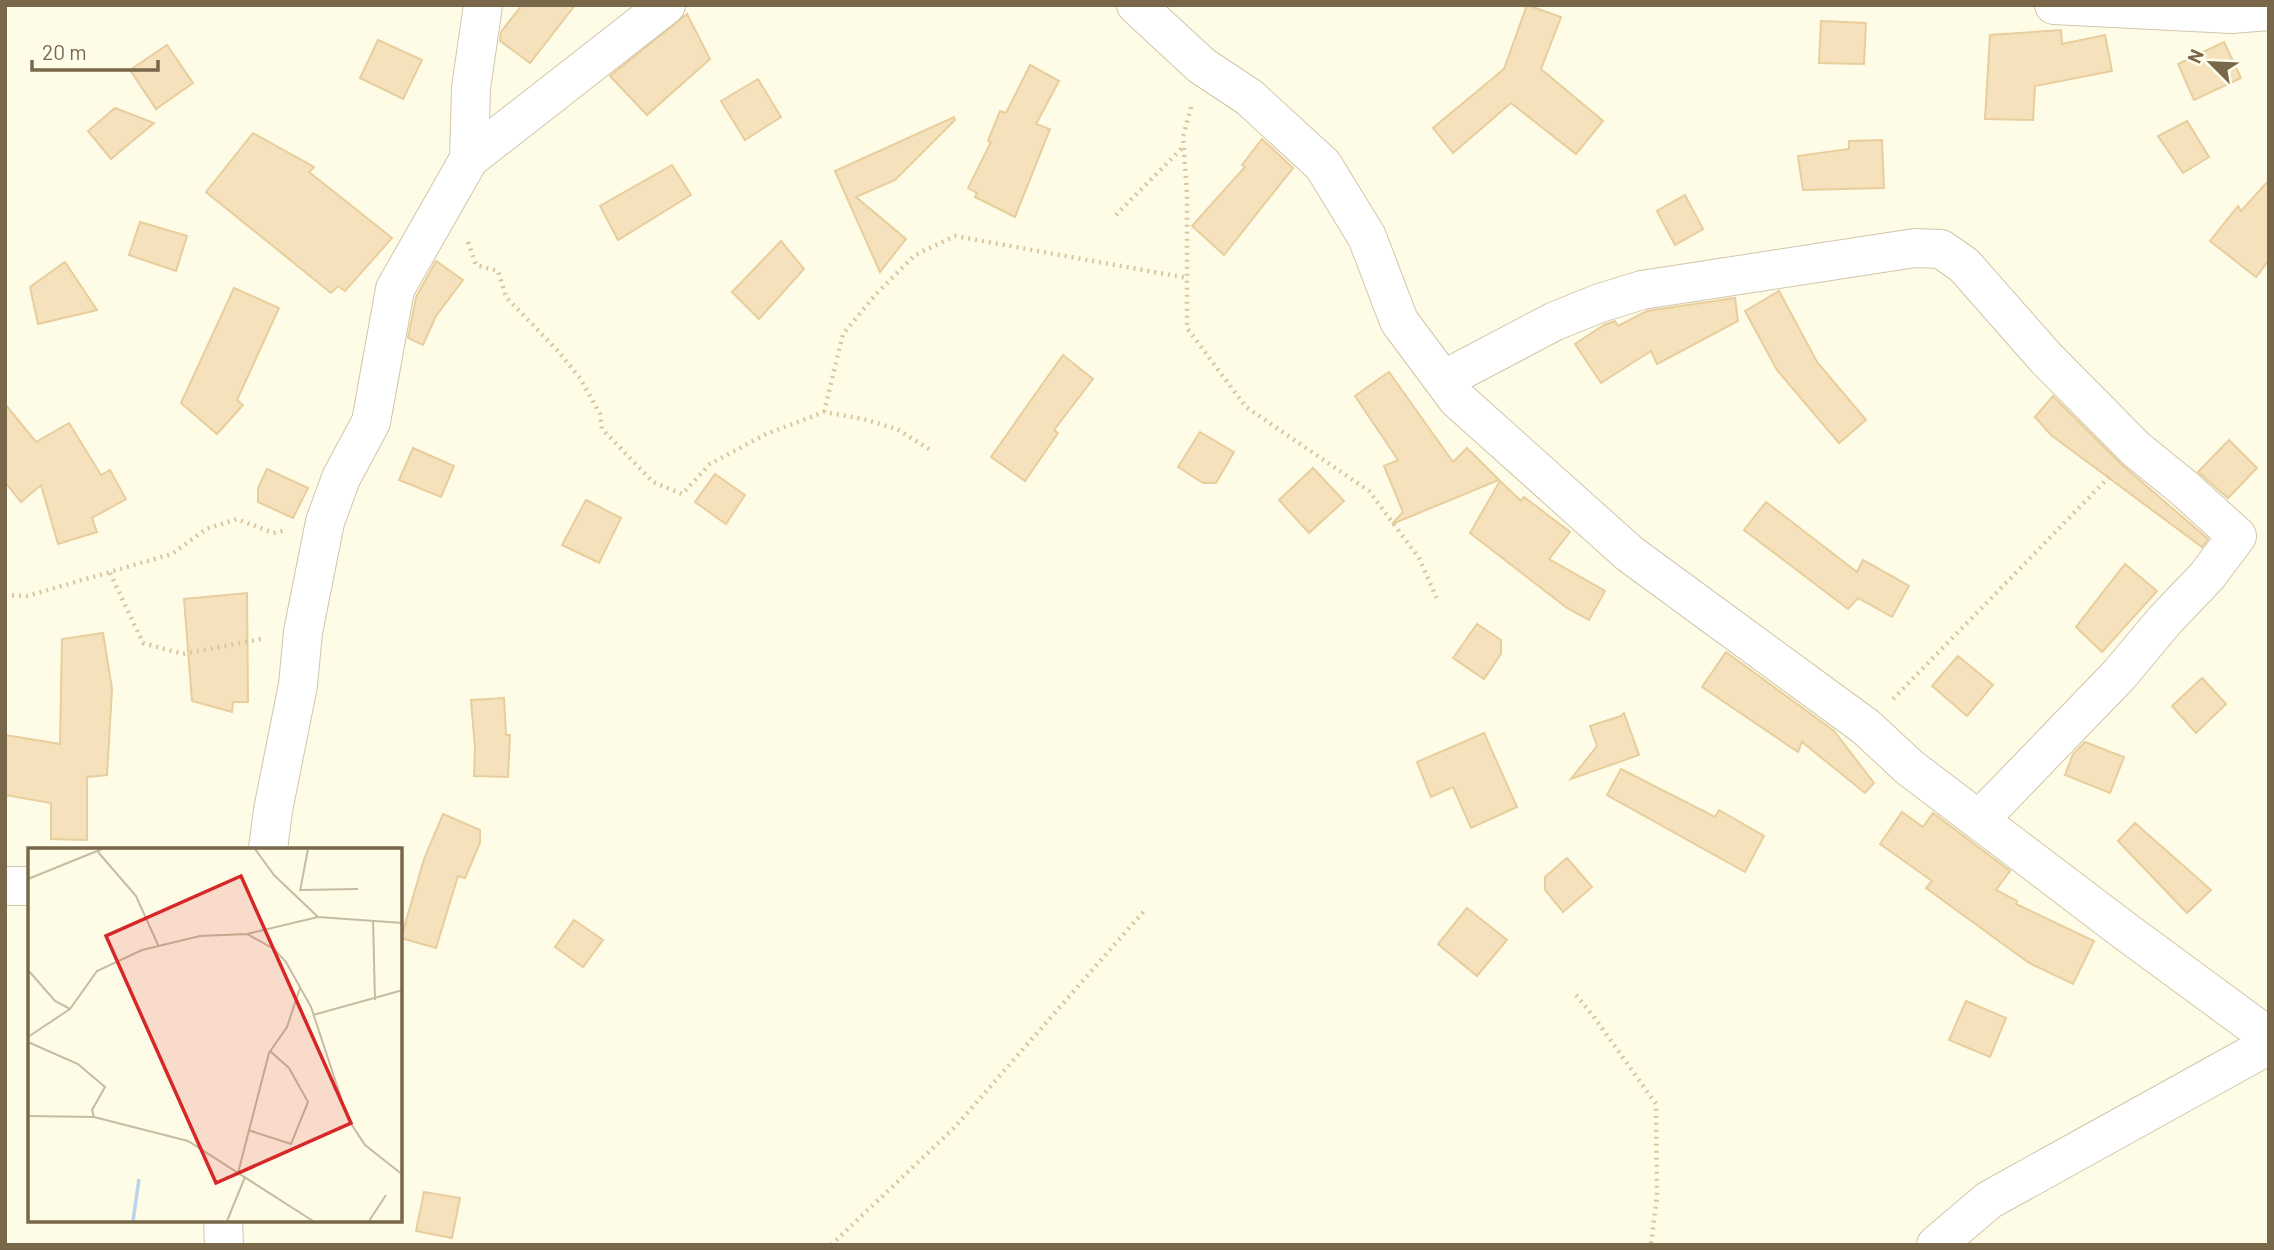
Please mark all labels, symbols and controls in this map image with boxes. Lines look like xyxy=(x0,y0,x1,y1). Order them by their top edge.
scale bar xyxy=(32,28,158,72)
north arrow xyxy=(2176,28,2246,98)
text: 20 m xyxy=(42,39,87,64)
text: N xyxy=(2182,45,2208,66)
inset map xyxy=(28,848,402,1222)

